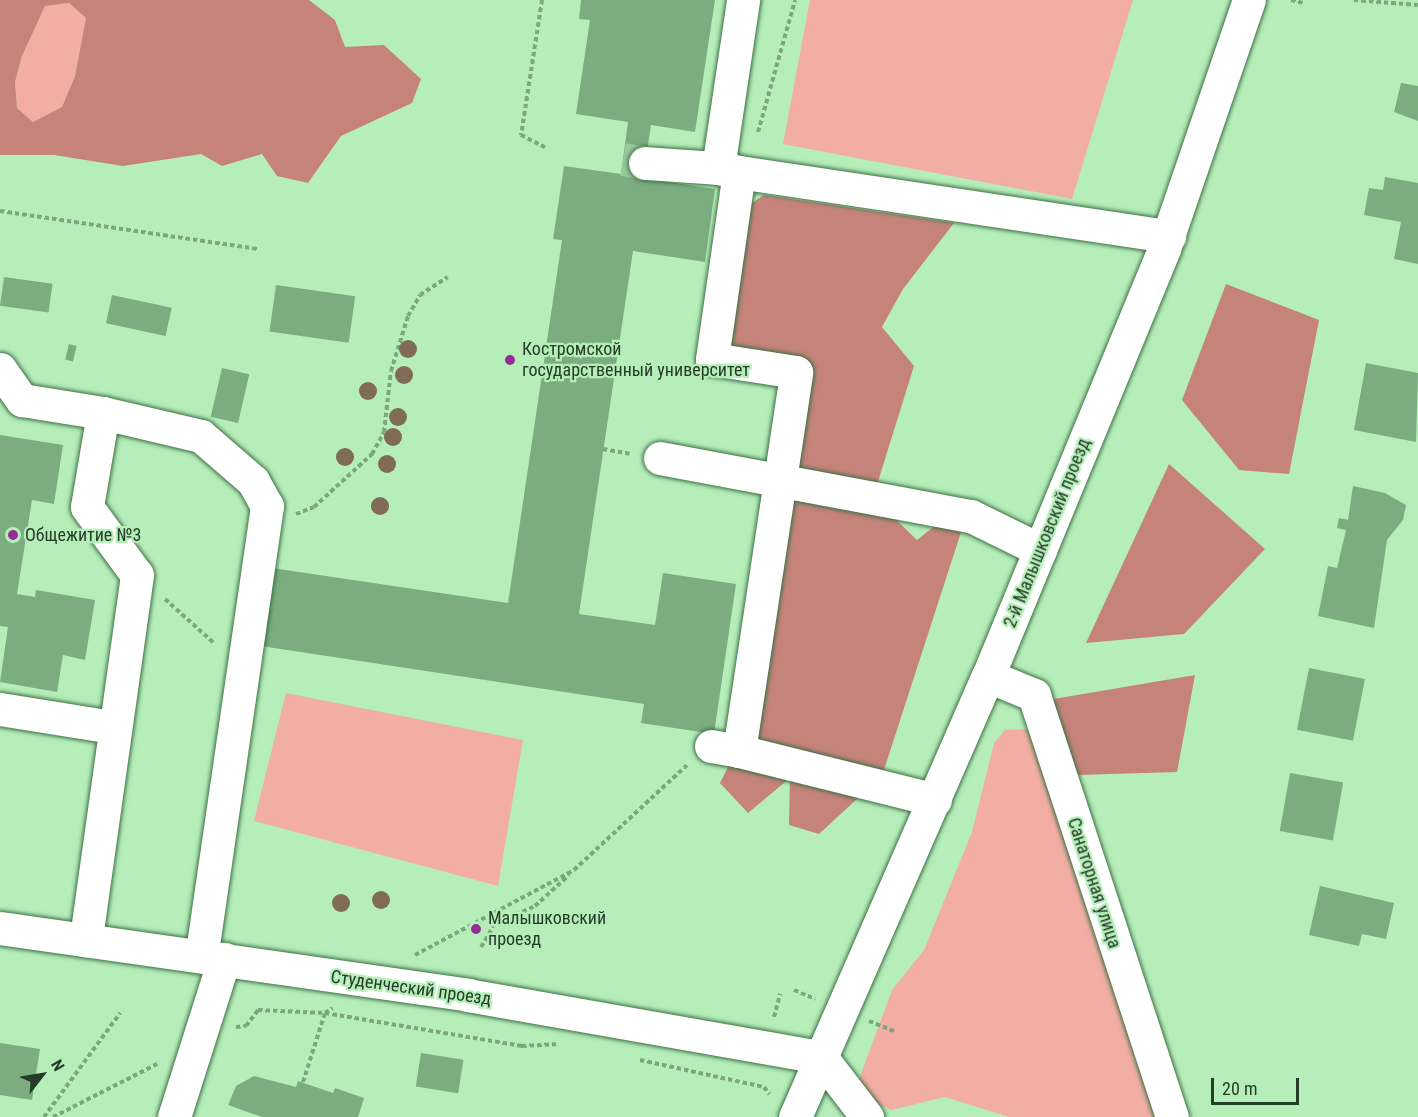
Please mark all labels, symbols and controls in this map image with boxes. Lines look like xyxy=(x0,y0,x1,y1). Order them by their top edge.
place label: Костромской государственный университет xyxy=(522,339,750,382)
marker: Костромской государственный университет xyxy=(503,353,517,367)
street label: 2-й Малышковский проезд xyxy=(999,435,1095,631)
place label: Общежитие №3 xyxy=(25,524,141,546)
marker: Общежитие №3 xyxy=(6,528,20,542)
street label: Санаторная улица xyxy=(1063,815,1125,951)
place label: Малышковский проезд xyxy=(488,908,606,950)
marker: Малышковский проезд xyxy=(469,922,483,936)
street label: Студенческий проезд xyxy=(329,966,493,1010)
north arrow xyxy=(12,1045,72,1105)
text: N xyxy=(47,1056,69,1075)
scale bar xyxy=(1214,1066,1302,1104)
text: 20 m xyxy=(1222,1078,1257,1099)

